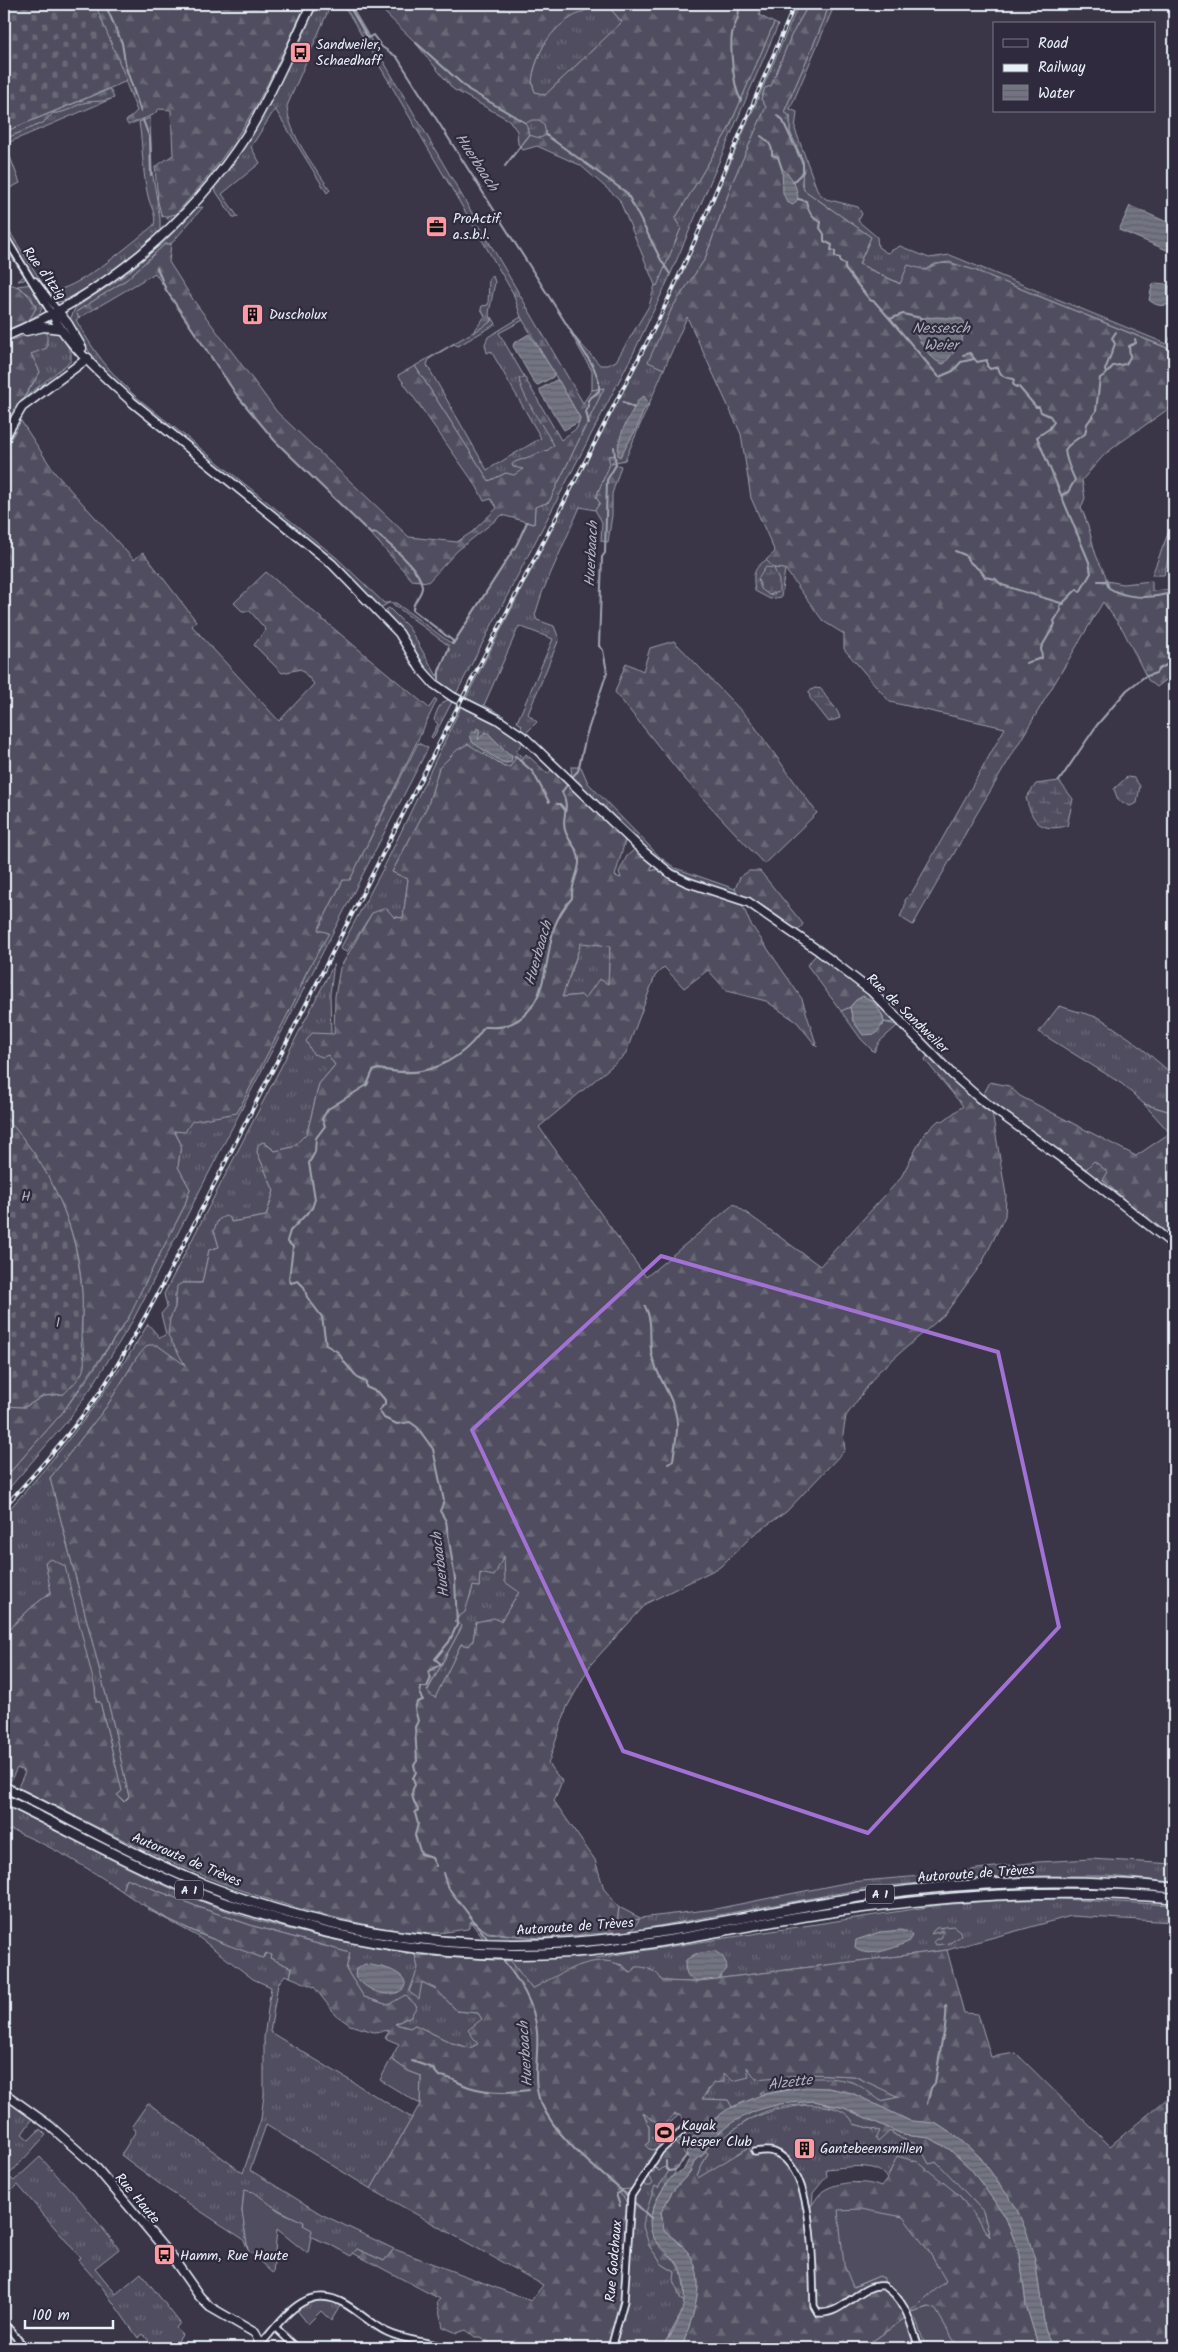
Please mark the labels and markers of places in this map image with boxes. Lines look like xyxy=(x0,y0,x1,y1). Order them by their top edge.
place label: Sandweiler, Schaedhaff xyxy=(316,34,383,72)
bus stop icon: Sandweiler, Schaedhaff xyxy=(288,40,312,64)
place label: ProActif a.s.b.l. xyxy=(453,208,502,246)
office icon: ProActif a.s.b.l. xyxy=(425,214,449,238)
building icon: Duscholux xyxy=(241,302,265,326)
place label: Duscholux xyxy=(269,304,328,326)
place label: Kayak Hesper Club xyxy=(681,2115,752,2153)
sports icon: Kayak Hesper Club xyxy=(653,2121,677,2145)
building icon: Gantebeensmillen xyxy=(792,2136,816,2160)
place label: Gantebeensmillen xyxy=(820,2138,923,2160)
bus stop icon: Hamm, Rue Haute xyxy=(152,2243,176,2267)
place label: Hamm, Rue Haute xyxy=(180,2245,289,2267)

